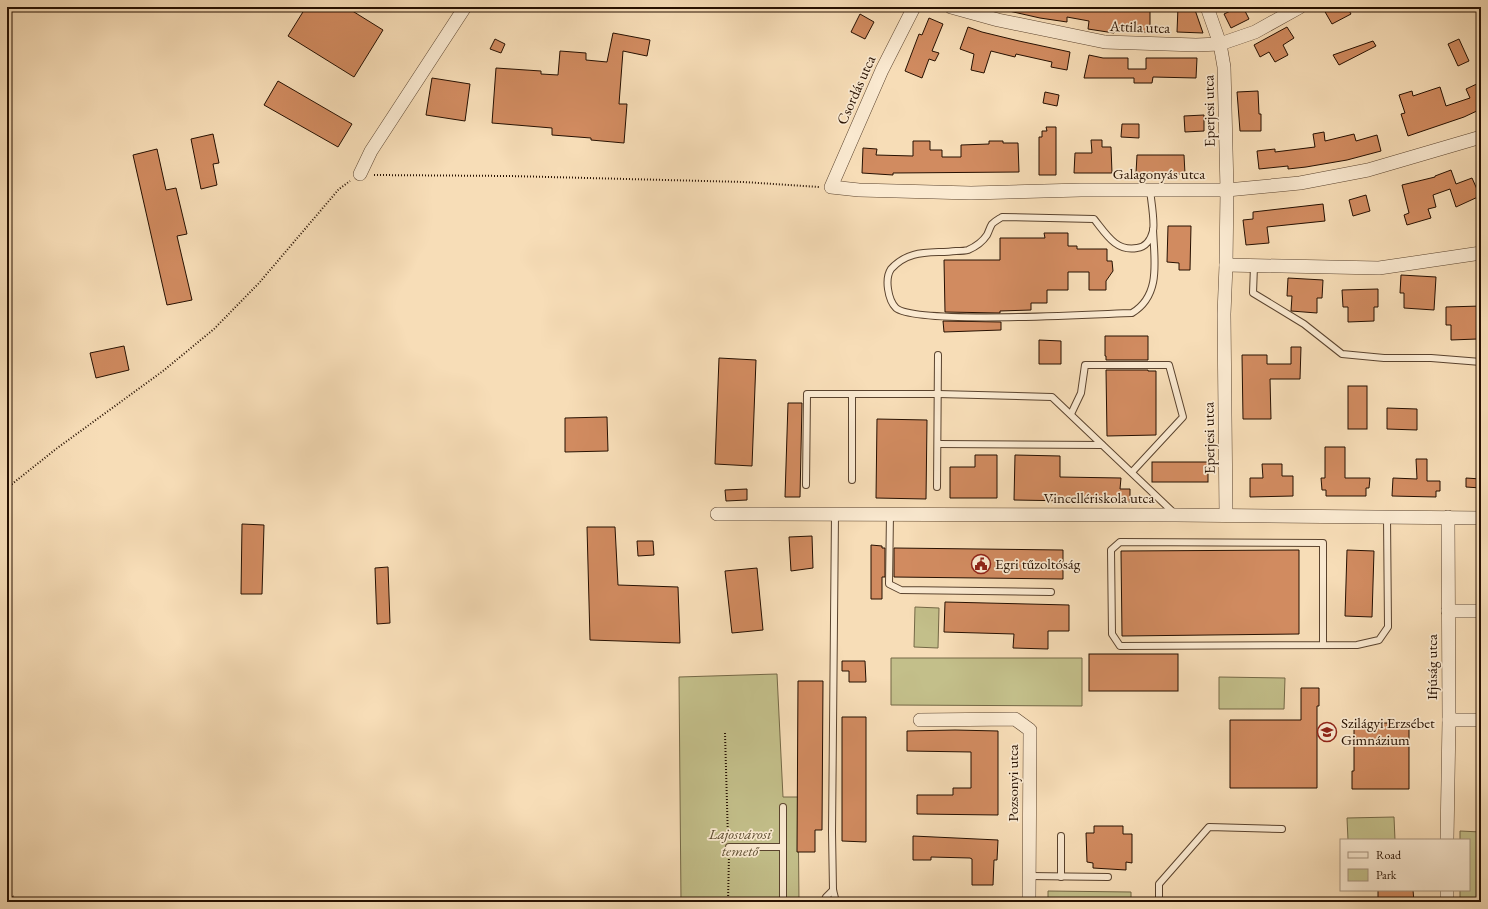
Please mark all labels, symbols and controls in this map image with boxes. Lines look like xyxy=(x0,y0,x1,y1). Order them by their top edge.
street label: Attila utca xyxy=(1108,16,1171,37)
street label: Csordás utca xyxy=(832,52,879,127)
street label: Eperjesi utca xyxy=(1198,75,1219,147)
street label: Galagonyás utca xyxy=(1113,164,1205,183)
street label: Eperjesi utca xyxy=(1198,402,1219,474)
street label: Vincellériskola utca xyxy=(1044,488,1154,507)
public building icon: Egri tűzoltóság xyxy=(970,553,992,575)
place label: Egri tűzoltóság xyxy=(995,554,1081,573)
street label: Ifjúság utca xyxy=(1422,634,1441,700)
place label: Szilágyi Erzsébet Gimnázium xyxy=(1341,713,1435,749)
school or university icon: Szilágyi Erzsébet Gimnázium xyxy=(1316,721,1338,743)
street label: Pozsonyi utca xyxy=(1003,744,1022,822)
park label: Lajosvárosi temető xyxy=(708,824,772,860)
legend xyxy=(1340,839,1470,891)
text: Road xyxy=(1376,847,1402,863)
text: Park xyxy=(1376,867,1397,883)

